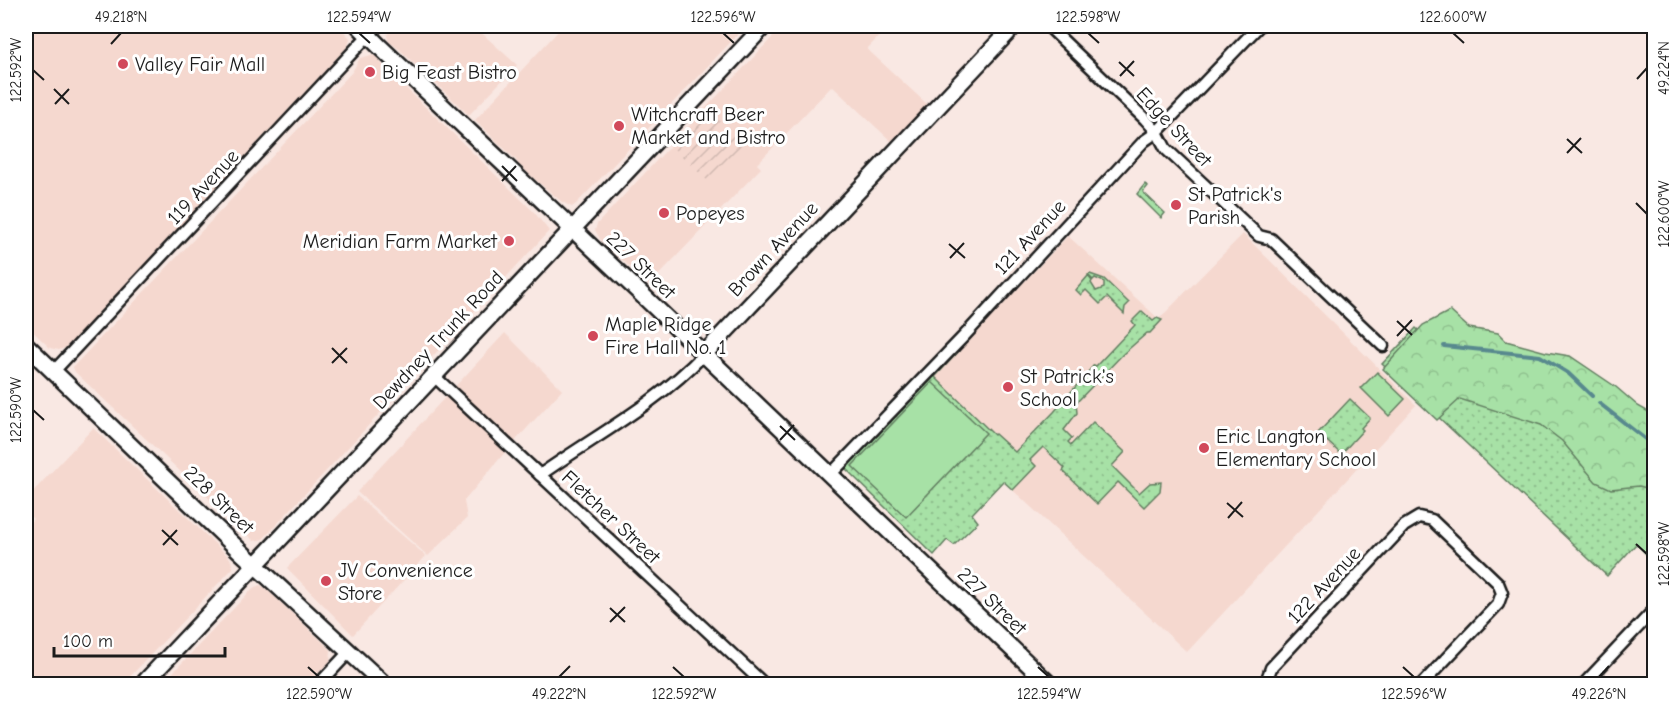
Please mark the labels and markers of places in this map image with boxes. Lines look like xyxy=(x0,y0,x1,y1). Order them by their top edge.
place label: Valley Fair Mall xyxy=(135,53,265,76)
marker: Valley Fair Mall xyxy=(116,57,130,71)
place label: Big Feast Bistro xyxy=(382,61,517,84)
marker: Big Feast Bistro xyxy=(363,65,377,79)
place label: Witchcraft Beer Market and Bistro xyxy=(631,103,786,149)
marker: Witchcraft Beer Market and Bistro xyxy=(612,119,626,133)
place label: St Patrick's Parish xyxy=(1188,183,1282,229)
marker: St Patrick's Parish xyxy=(1169,198,1183,212)
place label: Popeyes xyxy=(676,202,745,225)
marker: Popeyes xyxy=(657,206,671,220)
place label: Meridian Farm Market xyxy=(303,230,498,253)
marker: Meridian Farm Market xyxy=(502,234,516,248)
place label: Maple Ridge Fire Hall No. 1 xyxy=(605,313,726,359)
marker: Maple Ridge Fire Hall No. 1 xyxy=(586,329,600,343)
place label: St Patrick's School xyxy=(1020,365,1114,411)
marker: St Patrick's School xyxy=(1001,380,1015,394)
place label: Eric Langton Elementary School xyxy=(1216,425,1376,471)
marker: Eric Langton Elementary School xyxy=(1197,441,1211,455)
place label: JV Convenience Store xyxy=(338,559,473,605)
marker: JV Convenience Store xyxy=(319,574,333,588)

